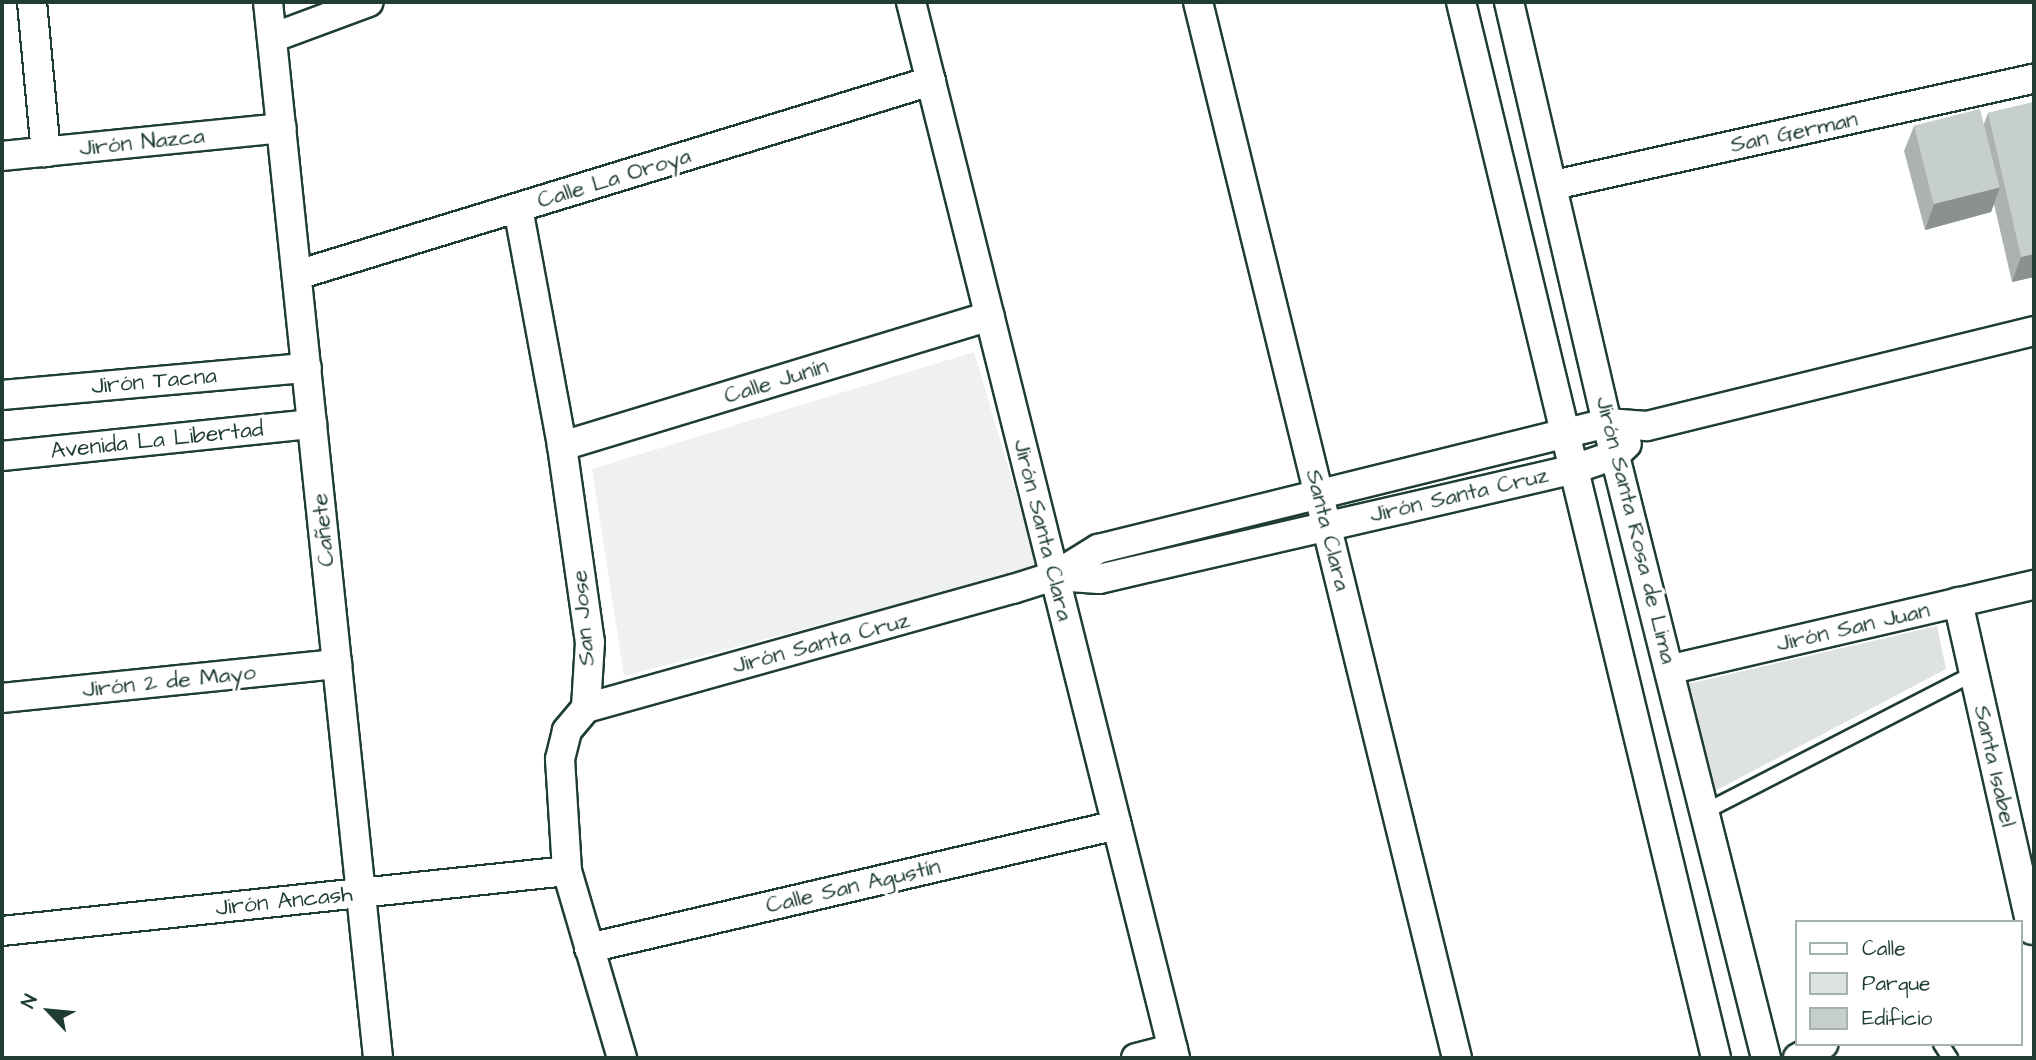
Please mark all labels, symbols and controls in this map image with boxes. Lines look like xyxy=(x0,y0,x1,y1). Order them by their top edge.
street label: San German xyxy=(1728,105,1860,159)
street label: Jirón Nazca xyxy=(78,122,206,162)
street label: Calle La Oroya xyxy=(534,142,694,214)
street label: Calle Junín xyxy=(721,352,831,410)
street label: Jirón Tacna xyxy=(90,362,218,400)
street label: Jirón Santa Rosa de Lima xyxy=(1589,394,1683,666)
street label: Avenida La Libertad xyxy=(49,415,265,465)
street label: Jirón Santa Clara xyxy=(1007,436,1079,624)
street label: Jirón Santa Cruz xyxy=(1367,461,1551,529)
street label: Santa Clara xyxy=(1300,466,1356,594)
street label: Cañete xyxy=(305,492,341,568)
street label: San Jose xyxy=(565,569,601,667)
street label: Jirón San Juan xyxy=(1774,596,1932,658)
street label: Jirón Santa Cruz xyxy=(729,606,913,680)
street label: Jirón 2 de Mayo xyxy=(81,658,257,704)
street label: Santa Isabel xyxy=(1968,703,2022,829)
street label: Calle San Agustín xyxy=(763,853,943,919)
street label: Jirón Ancash xyxy=(214,880,354,922)
legend xyxy=(1794,920,2022,1046)
text: Calle xyxy=(1862,934,1906,963)
text: Parque xyxy=(1862,969,1930,998)
north arrow xyxy=(14,976,84,1046)
text: N xyxy=(15,990,44,1013)
text: Edificio xyxy=(1862,1004,1932,1033)

